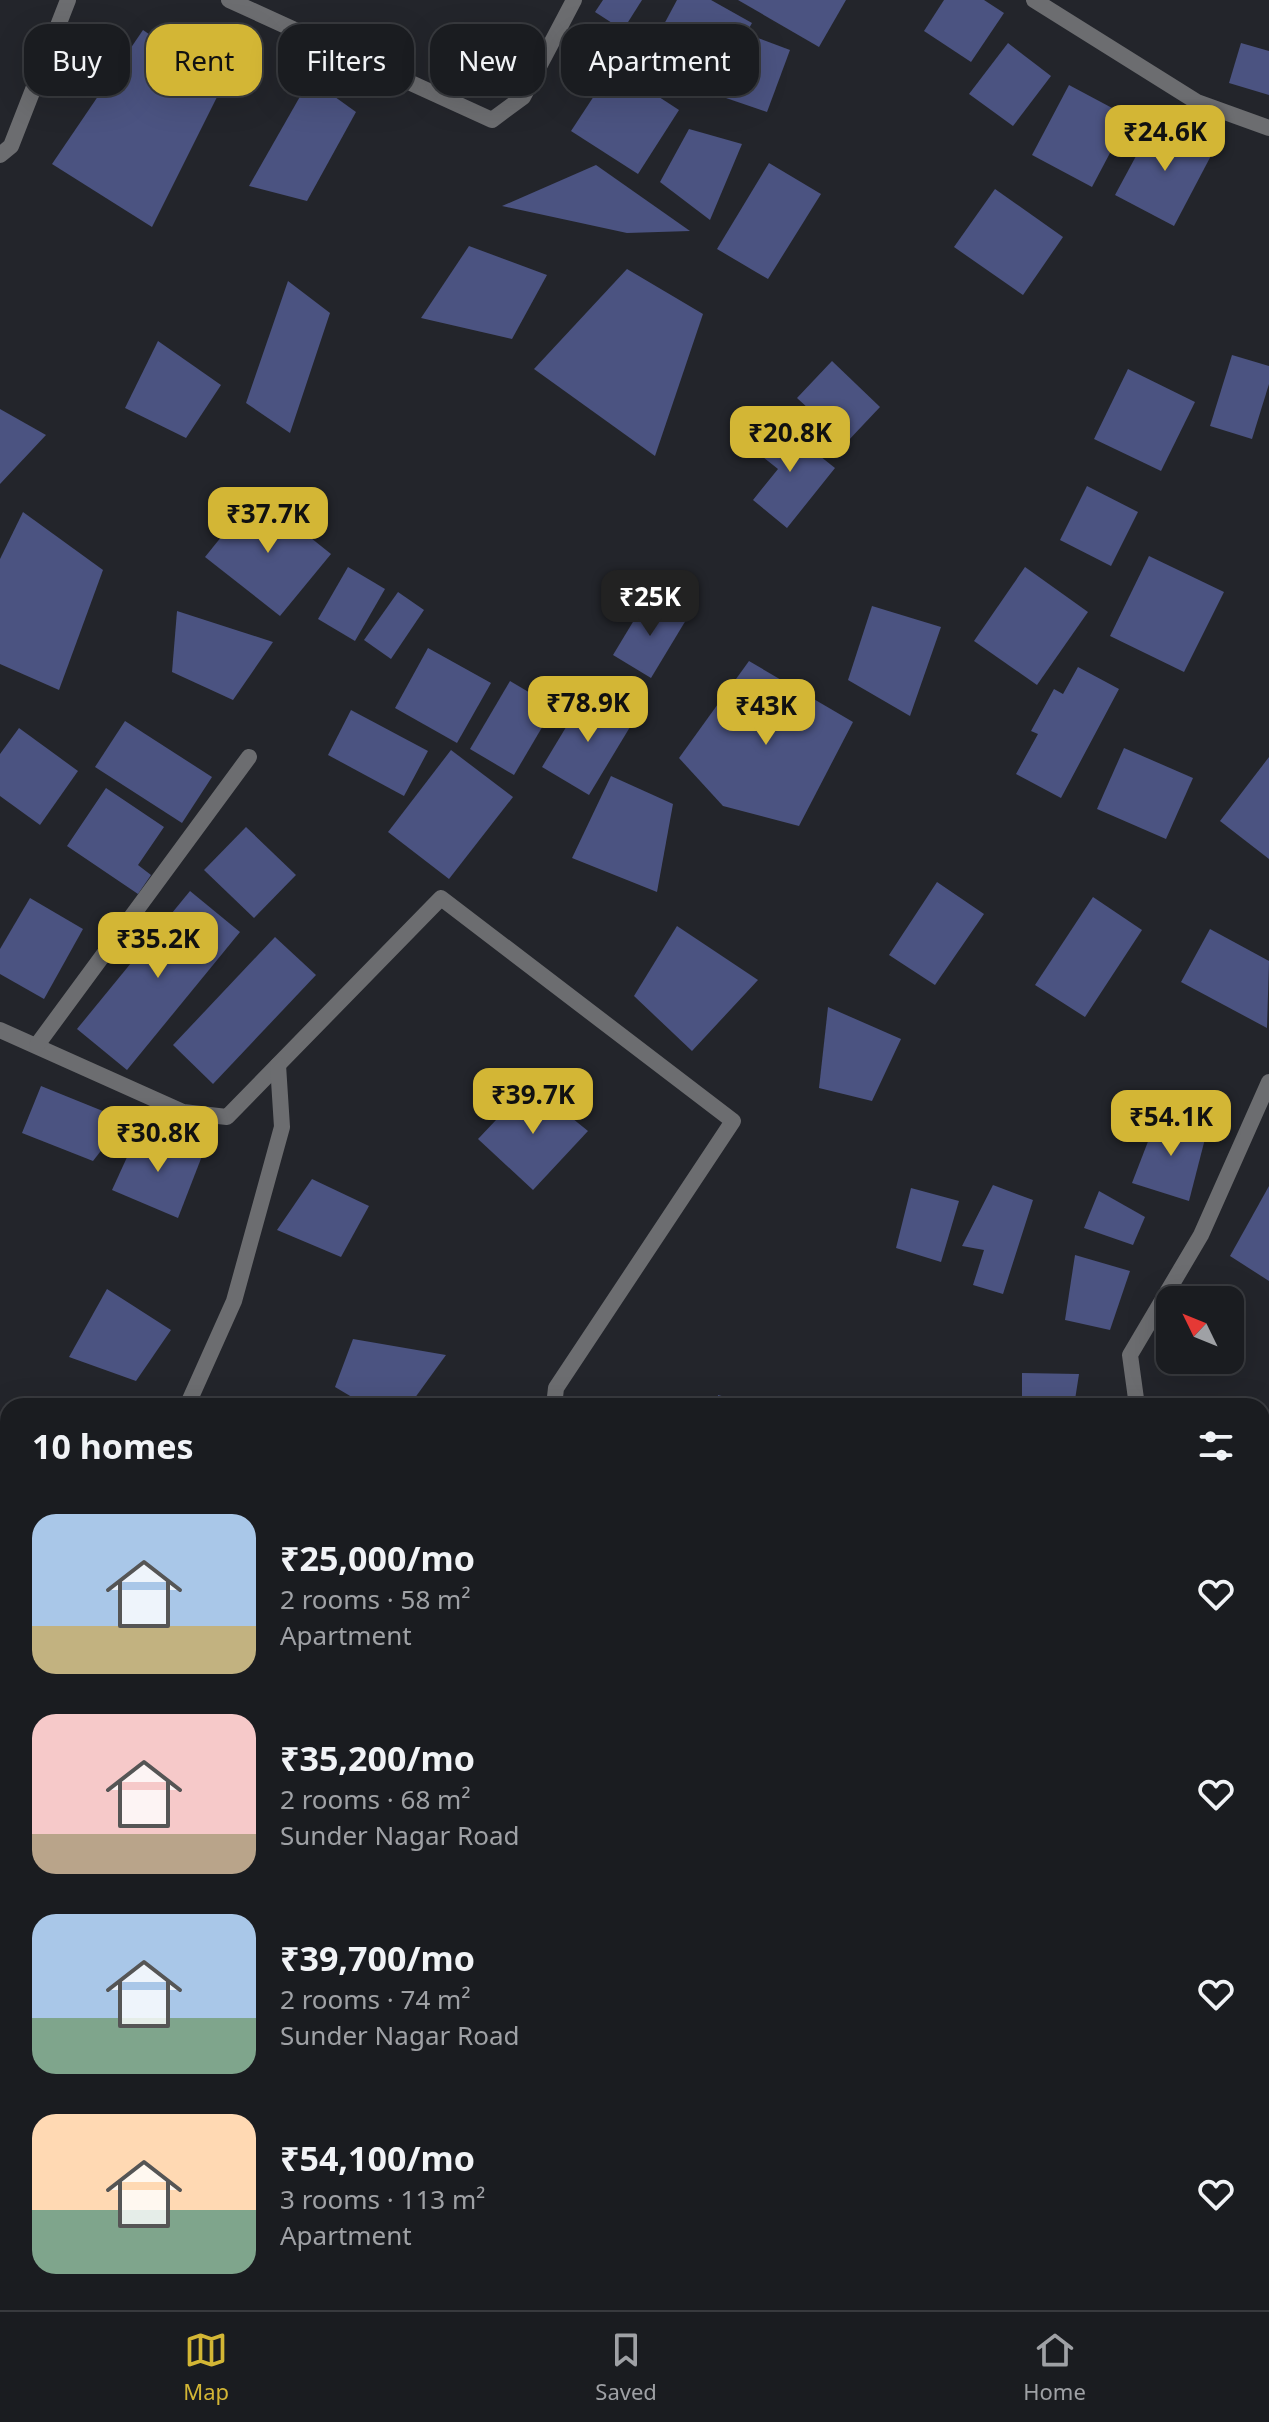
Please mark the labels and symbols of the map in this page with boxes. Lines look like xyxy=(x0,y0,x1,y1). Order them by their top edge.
pin: ₹24.6K xyxy=(1100,105,1230,173)
pin: ₹20.8K xyxy=(725,406,855,474)
pin: ₹37.7K xyxy=(203,487,333,555)
pin: ₹25K xyxy=(603,570,697,638)
pin: ₹78.9K xyxy=(523,676,653,744)
pin: ₹43K xyxy=(719,679,813,747)
pin: ₹35.2K xyxy=(93,912,223,980)
pin: ₹39.7K xyxy=(468,1068,598,1136)
pin: ₹54.1K xyxy=(1106,1090,1236,1158)
pin: ₹30.8K xyxy=(93,1106,223,1174)
north arrow xyxy=(1156,1286,1244,1374)

